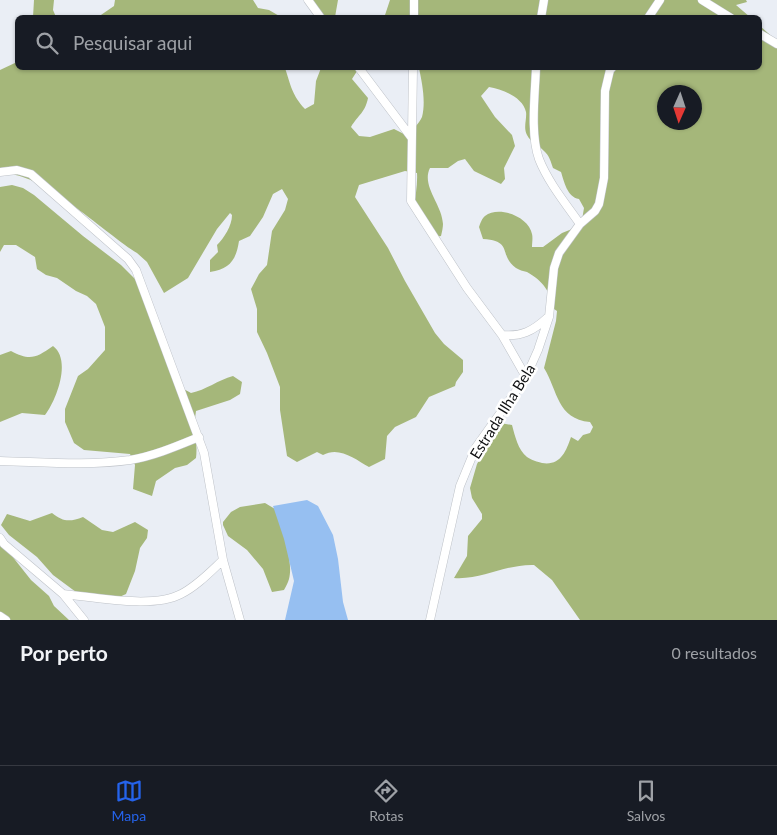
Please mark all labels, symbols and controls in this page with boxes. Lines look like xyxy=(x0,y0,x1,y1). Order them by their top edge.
search box xyxy=(15,15,762,70)
icon: search xyxy=(33,29,61,57)
text: Pesquisar aqui xyxy=(73,31,192,54)
north arrow xyxy=(657,85,702,130)
street label: Estrada Ilha Bela xyxy=(466,360,538,462)
text: Por perto xyxy=(20,640,108,665)
text: 0 resultados xyxy=(671,643,757,662)
tab: Mapa xyxy=(112,777,146,824)
tab: Rotas xyxy=(369,777,403,824)
tab: Salvos xyxy=(627,777,665,824)

